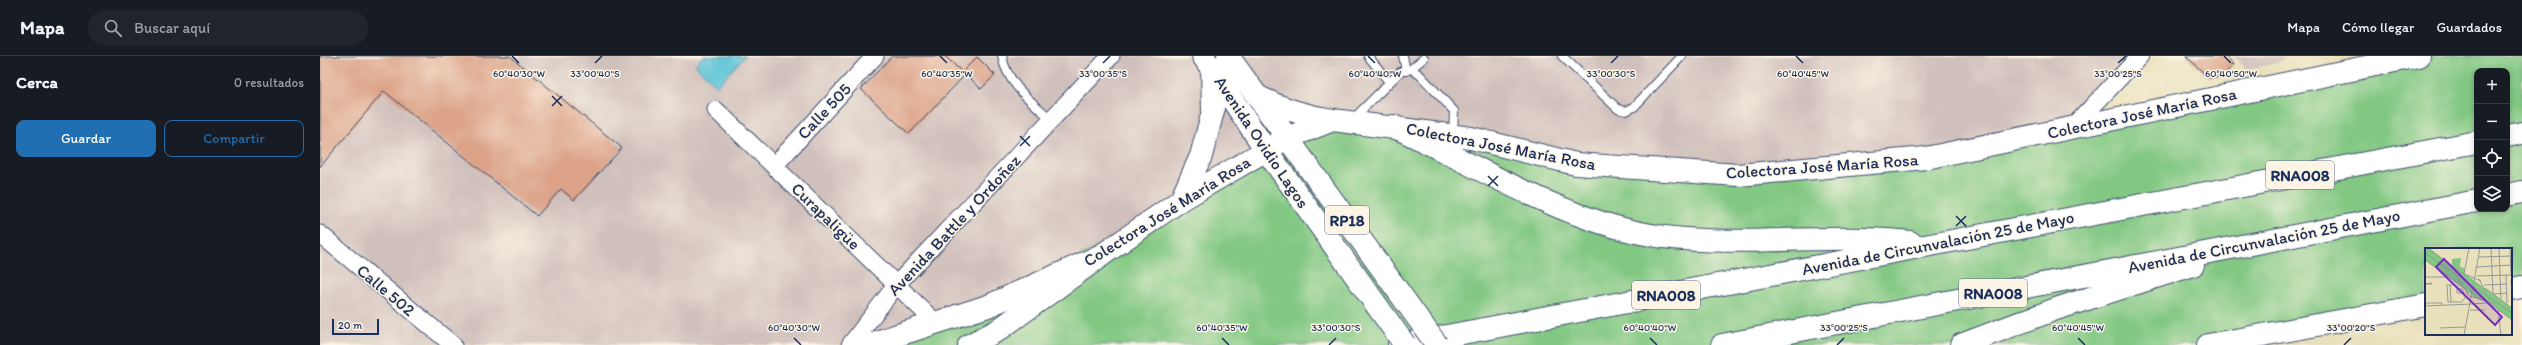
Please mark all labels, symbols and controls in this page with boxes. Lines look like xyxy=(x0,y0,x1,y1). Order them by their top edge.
search box xyxy=(88,10,368,46)
text: Mapa xyxy=(20,16,64,39)
icon: search xyxy=(102,17,124,39)
text: Buscar aquí xyxy=(134,19,210,37)
text: Mapa xyxy=(2287,19,2320,36)
text: Cómo llegar xyxy=(2342,19,2414,36)
text: Guardados xyxy=(2436,19,2502,36)
text: 60°40'30"W xyxy=(493,67,546,80)
text: 33°00'40"S xyxy=(570,67,620,80)
text: 60°40'35"W xyxy=(921,67,973,80)
text: 33°00'35"S xyxy=(1079,67,1127,80)
text: 60°40'40"W xyxy=(1349,67,1402,80)
text: 33°00'30"S xyxy=(1587,67,1636,80)
text: 60°40'45"W xyxy=(1777,67,1829,80)
text: 33°00'25"S xyxy=(2094,67,2142,80)
text: 60°40'50"W xyxy=(2205,67,2257,80)
map controls xyxy=(2474,68,2510,212)
button: + xyxy=(2474,68,2510,104)
text: Cerca xyxy=(16,72,58,92)
street label: Avenida Ovidio Lagos xyxy=(1210,72,1314,212)
text: 0 resultados xyxy=(234,75,304,90)
street label: Calle 505 xyxy=(793,79,855,143)
street label: Colectora José María Rosa xyxy=(2046,83,2239,143)
button: − xyxy=(2474,104,2510,140)
street label: Colectora José María Rosa xyxy=(1404,118,1598,174)
button: Guardar xyxy=(16,120,156,157)
button: Compartir xyxy=(164,120,304,157)
button: locate xyxy=(2474,140,2510,176)
street label: Colectora José María Rosa xyxy=(1725,149,1919,183)
street label: Avenida Battle y Ordoñez xyxy=(884,150,1025,299)
street label: Colectora José María Rosa xyxy=(1080,151,1254,271)
road number: RNA008 xyxy=(2266,161,2334,189)
button: layers xyxy=(2474,176,2510,212)
street label: Curapaligüe xyxy=(787,178,865,254)
street label: Avenida de Circunvalación 25 de Mayo xyxy=(2126,205,2402,277)
road number: RP18 xyxy=(1325,206,1369,234)
street label: Avenida de Circunvalación 25 de Mayo xyxy=(1800,207,2076,279)
inset map xyxy=(2425,248,2512,335)
street label: Calle 502 xyxy=(353,260,419,320)
road number: RNA008 xyxy=(1959,279,2027,307)
road number: RNA008 xyxy=(1632,281,1700,309)
scale bar xyxy=(332,317,379,336)
text: 20 m xyxy=(338,319,362,332)
text: 60°40'30"W xyxy=(768,321,821,334)
text: 60°40'35"W xyxy=(1196,321,1248,334)
text: 33°00'30"S xyxy=(1312,321,1361,334)
text: 60°40'40"W xyxy=(1624,321,1677,334)
text: 33°00'25"S xyxy=(1820,321,1868,334)
text: 60°40'45"W xyxy=(2052,321,2104,334)
text: 33°00'20"S xyxy=(2327,321,2376,334)

